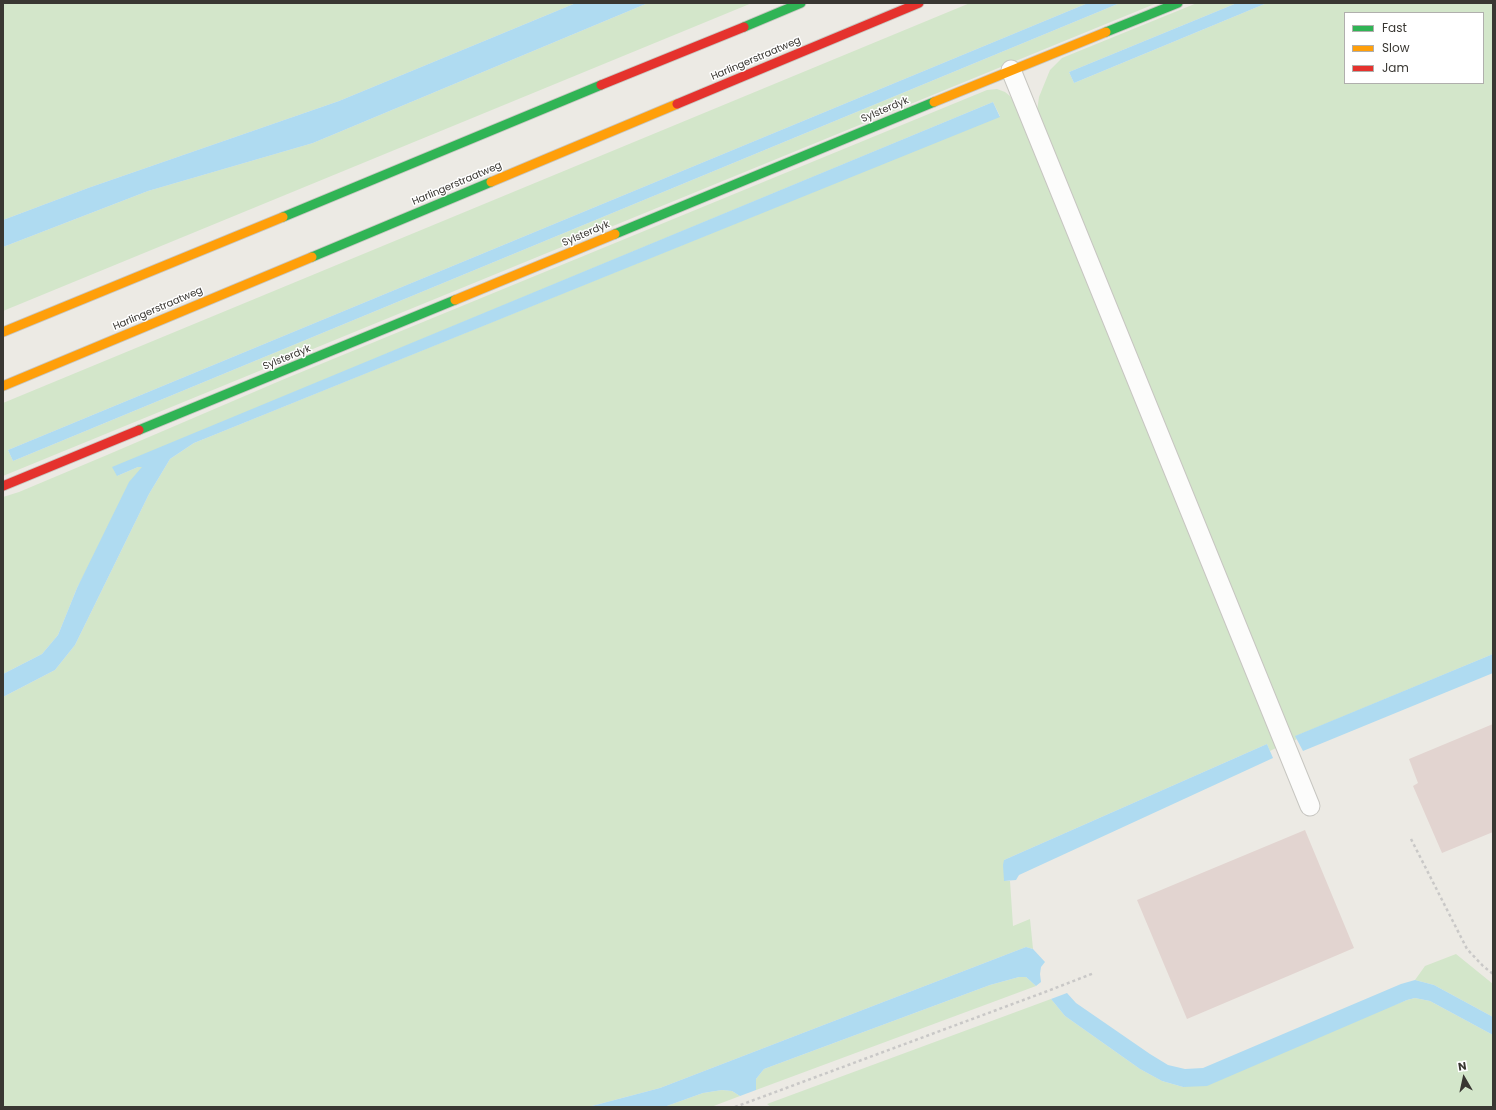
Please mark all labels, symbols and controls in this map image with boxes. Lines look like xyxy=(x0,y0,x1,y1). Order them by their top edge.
legend xyxy=(1344,12,1484,84)
text: Fast xyxy=(1382,19,1407,36)
street label: Harlingerstraatweg xyxy=(709,35,803,83)
text: Slow xyxy=(1382,39,1410,56)
text: Jam xyxy=(1382,59,1409,76)
street label: Sylsterdyk xyxy=(860,95,910,125)
street label: Harlingerstraatweg xyxy=(410,160,504,208)
street label: Sylsterdyk xyxy=(561,219,611,249)
street label: Harlingerstraatweg xyxy=(111,285,205,333)
street label: Sylsterdyk xyxy=(261,343,313,373)
north arrow xyxy=(1444,1058,1484,1098)
text: N xyxy=(1457,1058,1467,1075)

